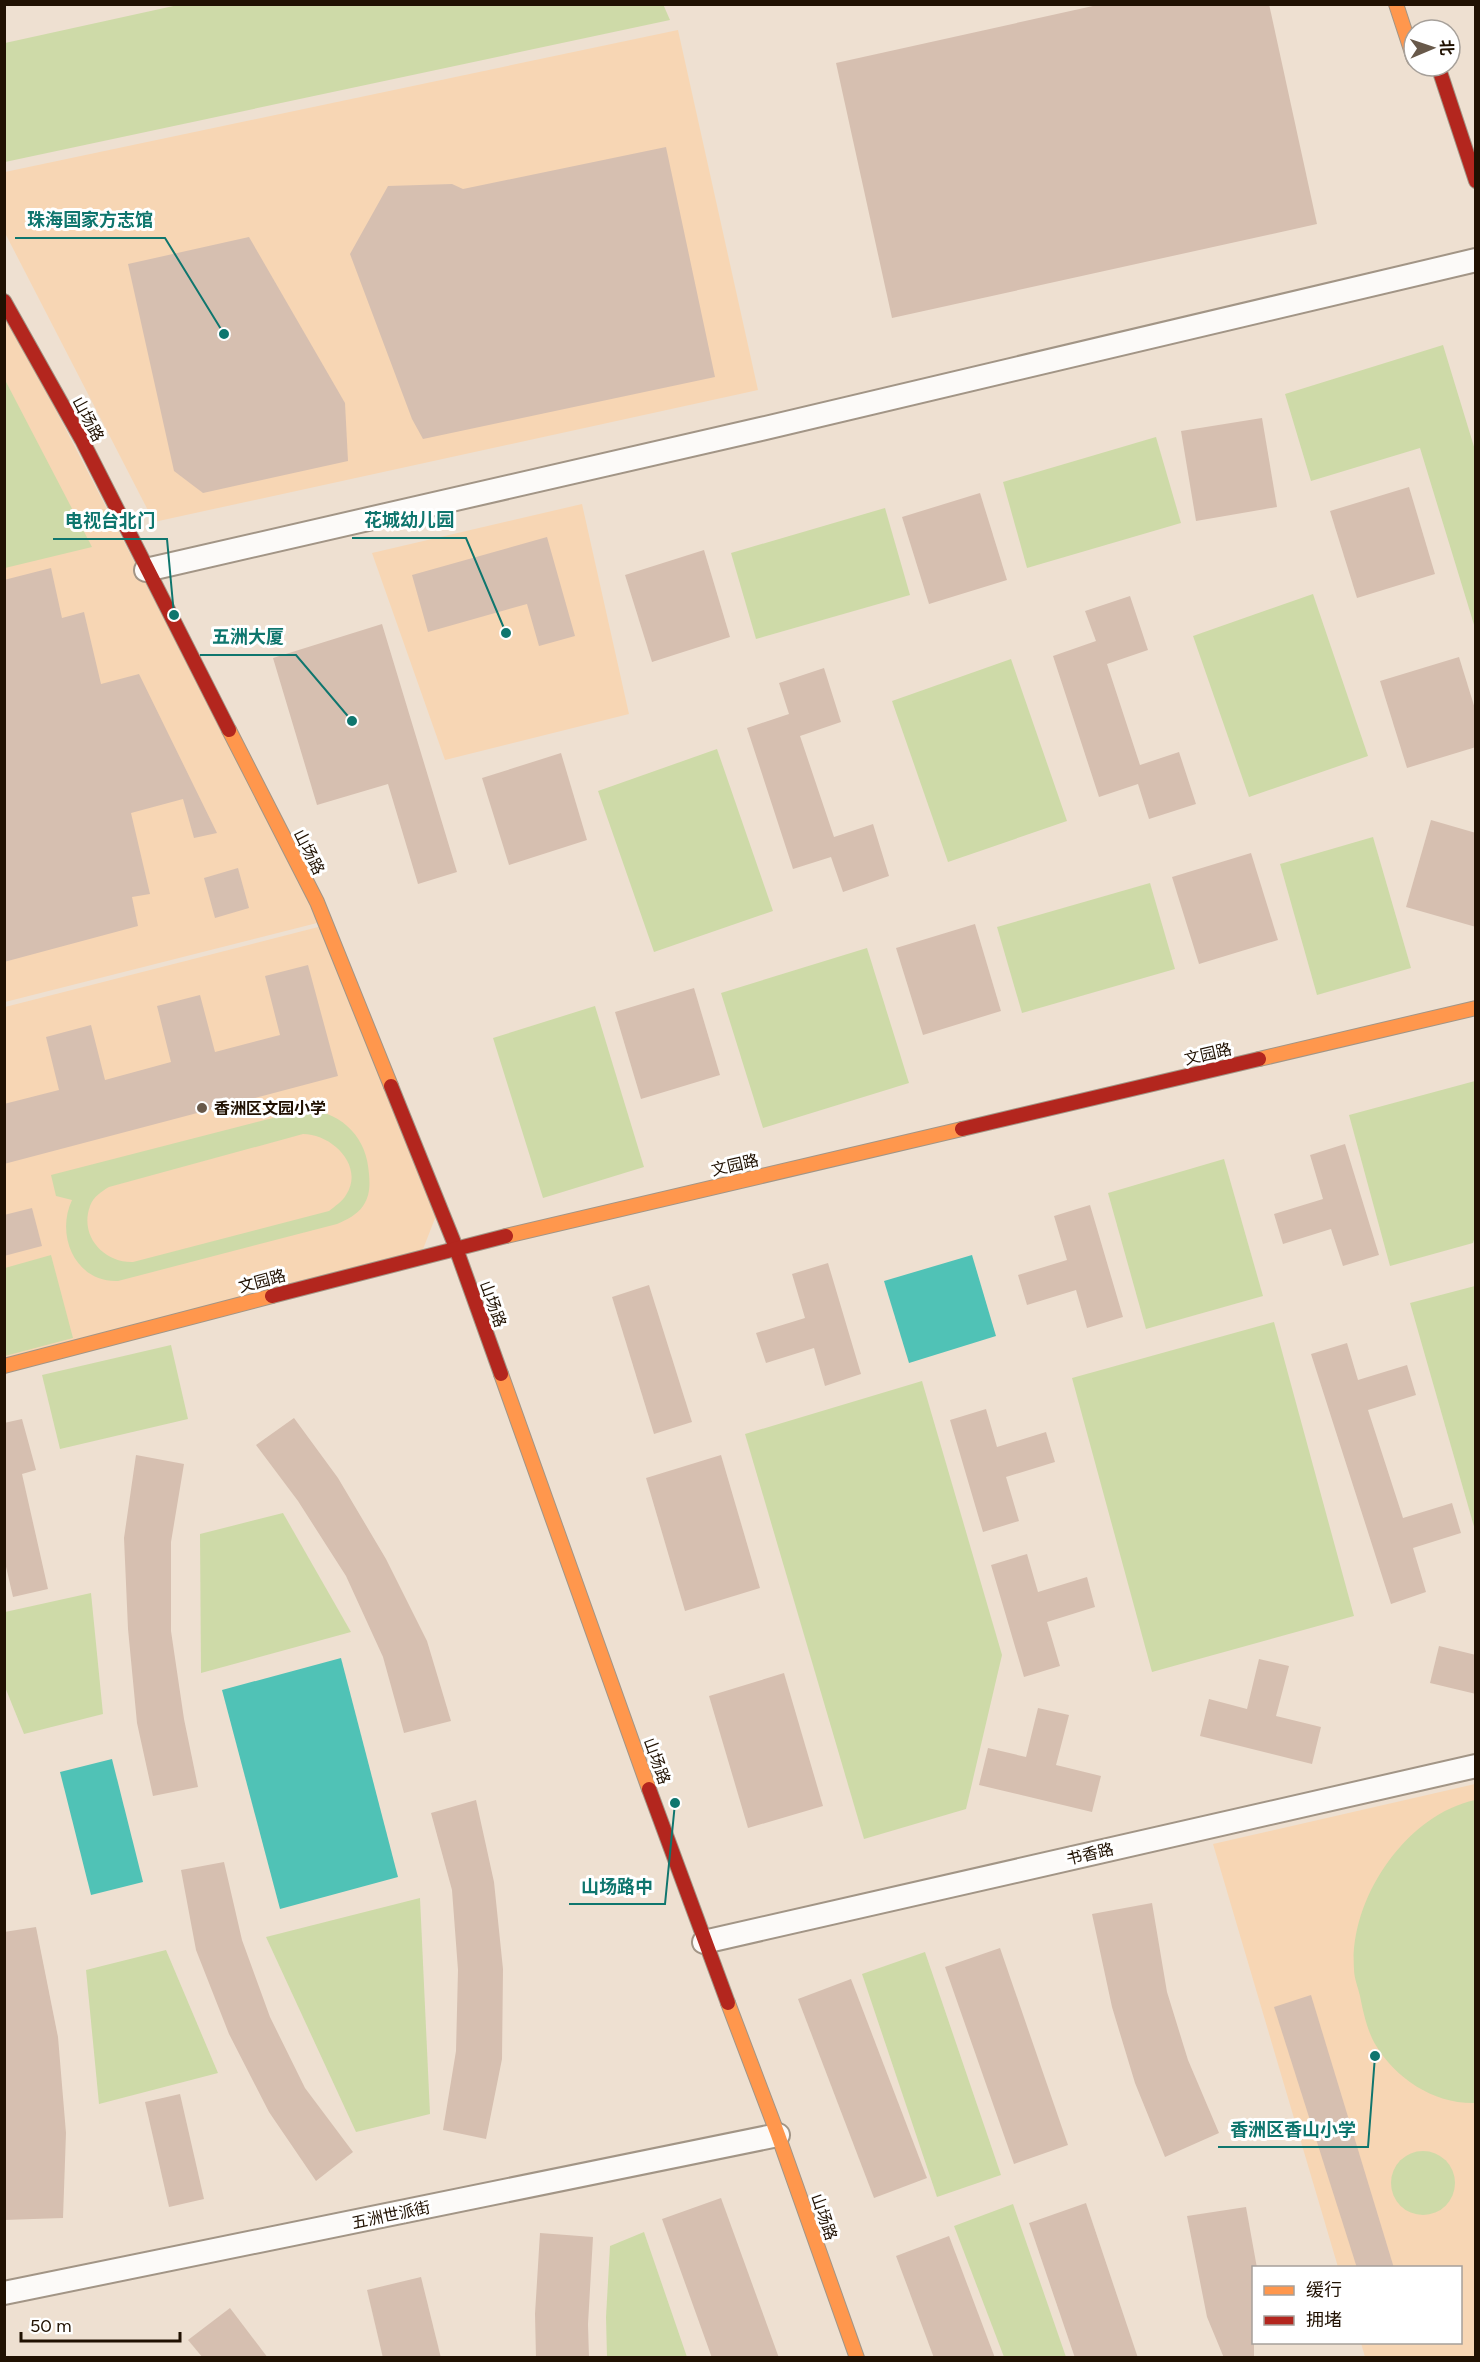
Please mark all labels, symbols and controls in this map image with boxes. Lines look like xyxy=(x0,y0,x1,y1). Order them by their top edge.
north arrow xyxy=(1402,18,1462,78)
text: 北 xyxy=(1437,39,1456,56)
callout: 珠海国家方志馆 xyxy=(15,202,165,238)
text: 珠海国家方志馆 xyxy=(27,209,153,231)
street label: 山场路 xyxy=(68,393,108,445)
callout: 花城幼儿园 xyxy=(352,502,466,538)
callout: 电视台北门 xyxy=(53,503,167,539)
text: 花城幼儿园 xyxy=(364,509,454,531)
text: 电视台北门 xyxy=(65,510,155,532)
callout: 五洲大厦 xyxy=(200,619,296,655)
text: 五洲大厦 xyxy=(212,626,284,648)
street label: 山场路 xyxy=(290,826,328,878)
street label: 文园路 xyxy=(1182,1039,1234,1069)
place label: 香洲区文园小学 xyxy=(214,1099,326,1118)
marker: 香洲区文园小学 xyxy=(195,1101,209,1115)
street label: 文园路 xyxy=(709,1150,761,1180)
street label: 文园路 xyxy=(236,1266,288,1296)
street label: 山场路 xyxy=(476,1278,510,1330)
street label: 山场路 xyxy=(640,1735,674,1787)
street label: 书香路 xyxy=(1064,1839,1116,1869)
callout: 山场路中 xyxy=(569,1868,665,1904)
text: 山场路中 xyxy=(581,1876,653,1898)
callout: 香洲区香山小学 xyxy=(1218,2111,1368,2147)
text: 香洲区香山小学 xyxy=(1230,2119,1356,2141)
street label: 山场路 xyxy=(807,2191,841,2243)
street label: 五洲世派街 xyxy=(350,2197,432,2233)
legend xyxy=(1252,2266,1462,2344)
text: 缓行 xyxy=(1306,2279,1342,2301)
scale bar xyxy=(21,2305,180,2343)
text: 拥堵 xyxy=(1306,2309,1342,2331)
text: 50 m xyxy=(30,2315,72,2337)

